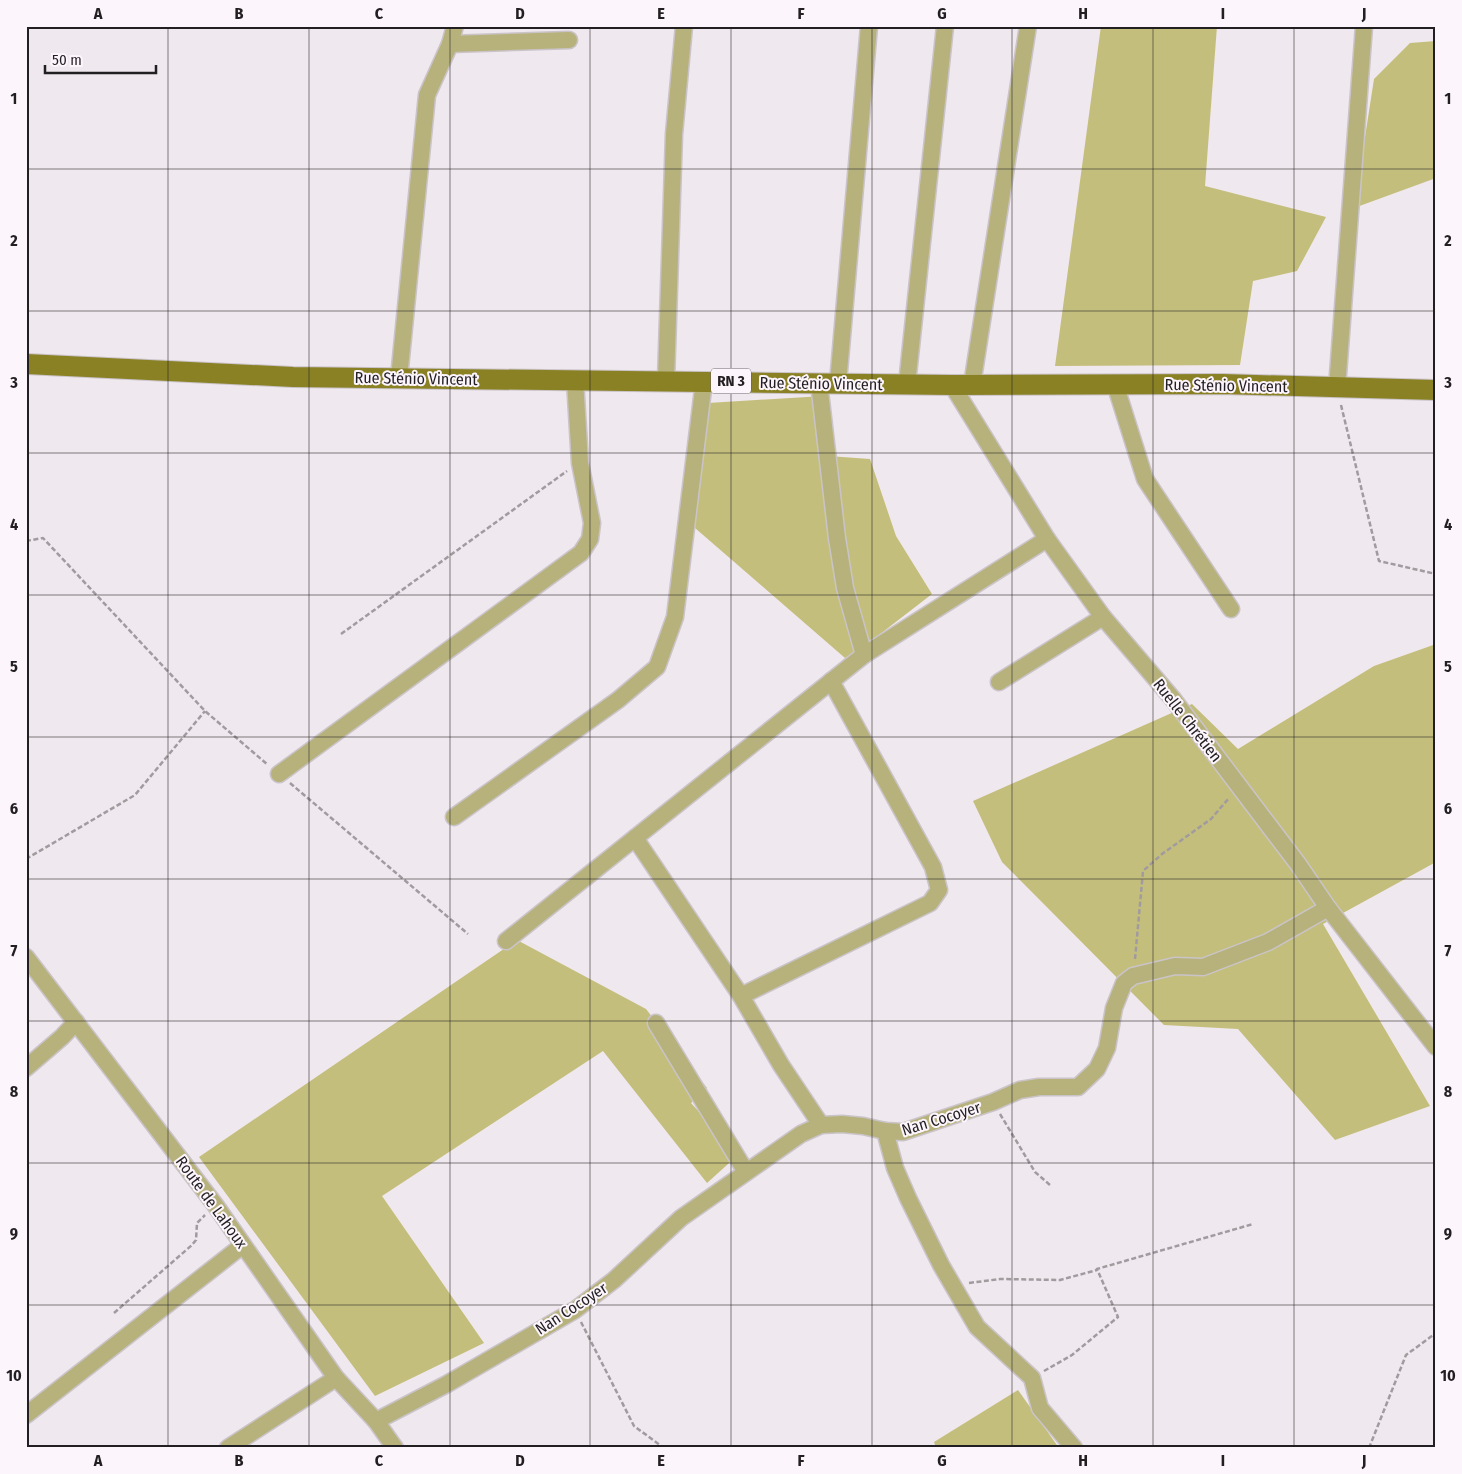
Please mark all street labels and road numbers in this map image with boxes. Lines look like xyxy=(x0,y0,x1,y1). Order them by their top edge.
street label: Rue Sténio Vincent xyxy=(354,368,478,389)
road number: RN 3 xyxy=(711,368,751,394)
street label: Rue Sténio Vincent xyxy=(759,373,883,394)
street label: Rue Sténio Vincent xyxy=(1164,375,1288,396)
street label: Ruelle Chrétien xyxy=(1149,675,1226,766)
street label: Nan Cocoyer xyxy=(899,1097,983,1139)
street label: Route de Lahoux xyxy=(172,1153,251,1252)
street label: Nan Cocoyer xyxy=(532,1278,611,1339)

